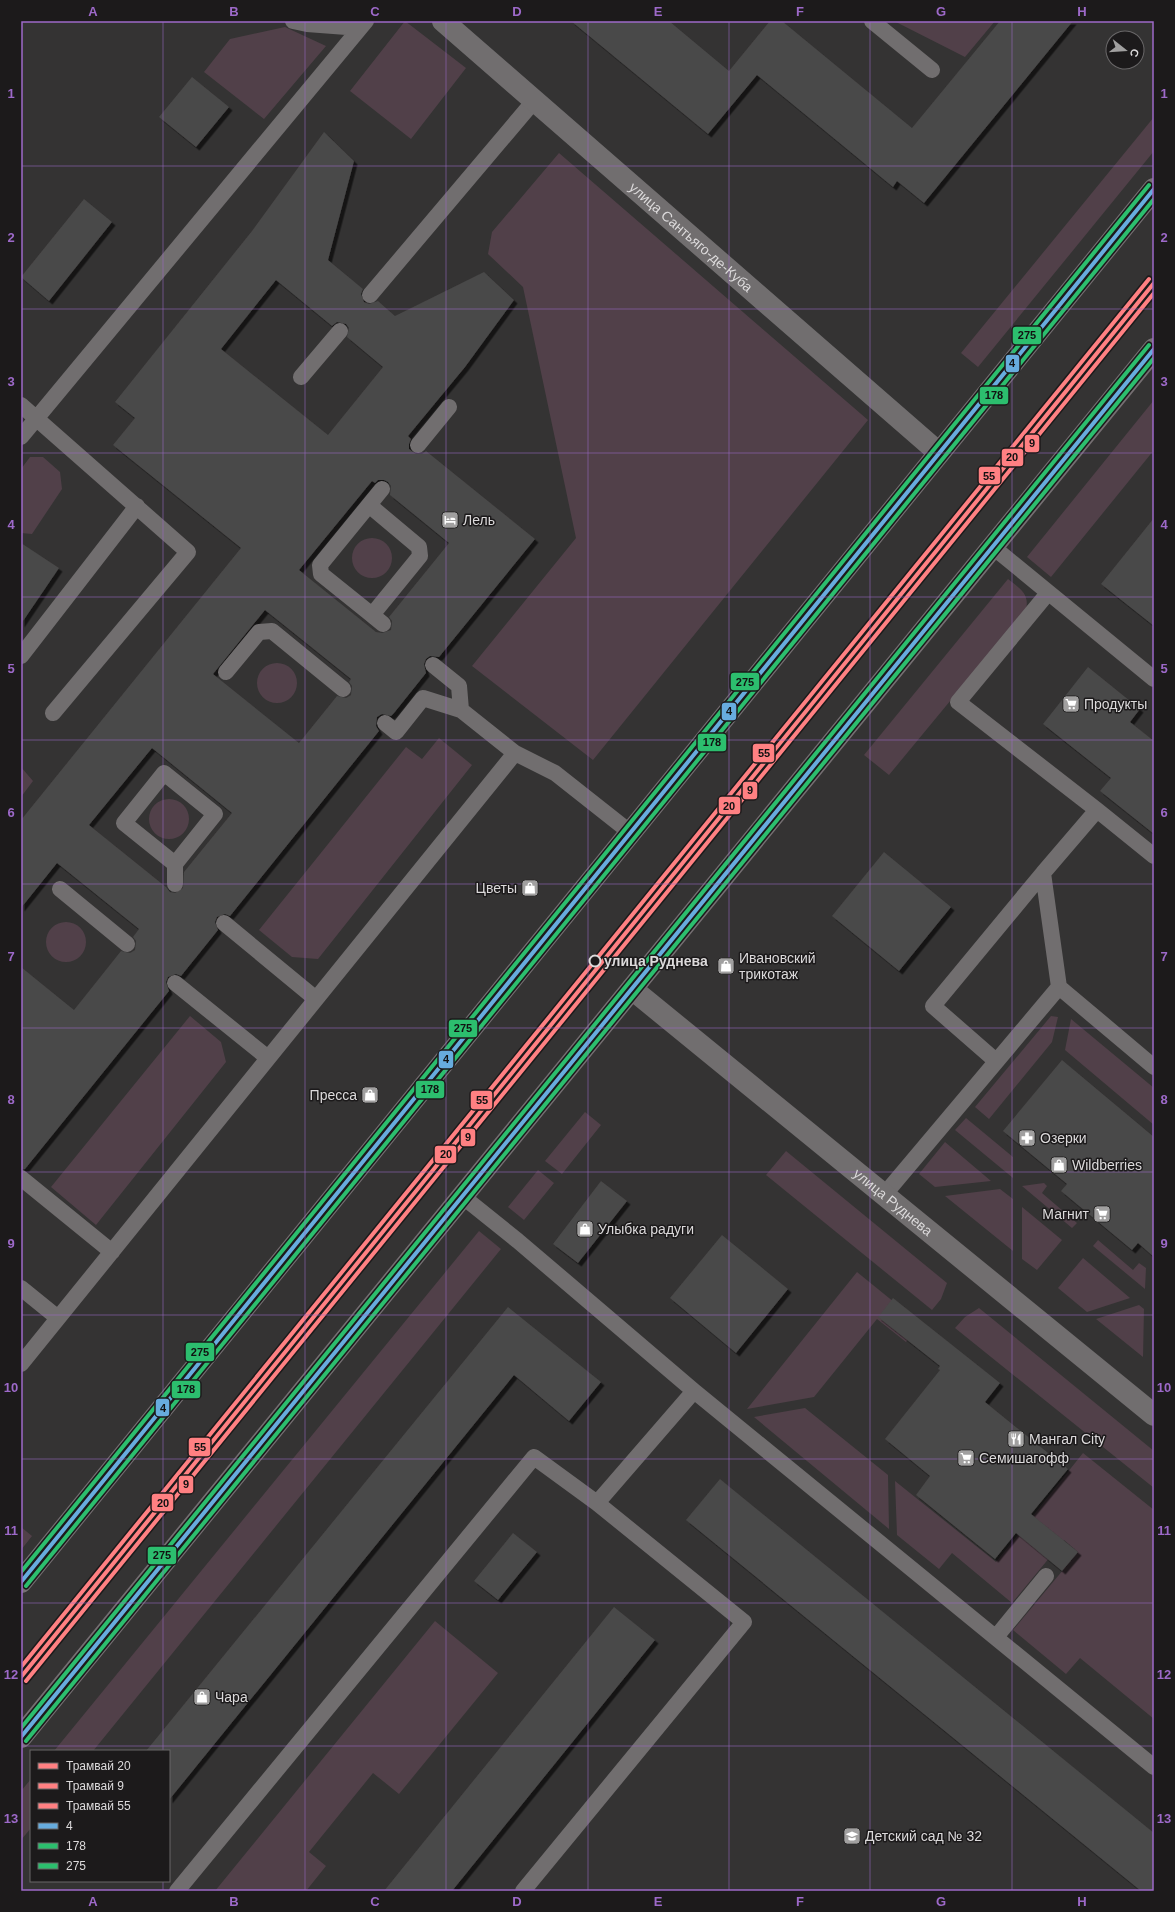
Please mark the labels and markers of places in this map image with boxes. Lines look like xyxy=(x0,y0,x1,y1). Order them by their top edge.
hotel icon: Лель xyxy=(440,510,460,530)
place label: Лель xyxy=(463,512,495,528)
supermarket icon: Продукты xyxy=(1061,694,1081,714)
place label: Продукты xyxy=(1084,696,1147,712)
shop icon: Цветы xyxy=(520,878,540,898)
place label: Цветы xyxy=(476,880,517,896)
place label: Ивановский трикотаж xyxy=(739,950,816,982)
place label: улица Руднева xyxy=(604,953,708,969)
marker: улица Руднева xyxy=(588,954,602,968)
shop icon: Ивановский трикотаж xyxy=(716,956,736,976)
shop icon: Пресса xyxy=(360,1085,380,1105)
place label: Пресса xyxy=(310,1087,357,1103)
pharmacy icon: Озерки xyxy=(1017,1128,1037,1148)
place label: Озерки xyxy=(1040,1130,1087,1146)
shop icon: Wildberries xyxy=(1049,1155,1069,1175)
place label: Wildberries xyxy=(1072,1157,1142,1173)
supermarket icon: Магнит xyxy=(1092,1204,1112,1224)
place label: Магнит xyxy=(1042,1206,1090,1222)
shop icon: Улыбка радуги xyxy=(575,1219,595,1239)
place label: Улыбка радуги xyxy=(598,1221,694,1237)
restaurant icon: Мангал City xyxy=(1006,1429,1026,1449)
place label: Мангал City xyxy=(1029,1431,1105,1447)
supermarket icon: Семишагофф xyxy=(956,1448,976,1468)
place label: Семишагофф xyxy=(979,1450,1069,1466)
shop icon: Чара xyxy=(192,1687,212,1707)
place label: Чара xyxy=(215,1689,248,1705)
school or university icon: Детский сад № 32 xyxy=(842,1826,862,1846)
place label: Детский сад № 32 xyxy=(865,1828,982,1844)

